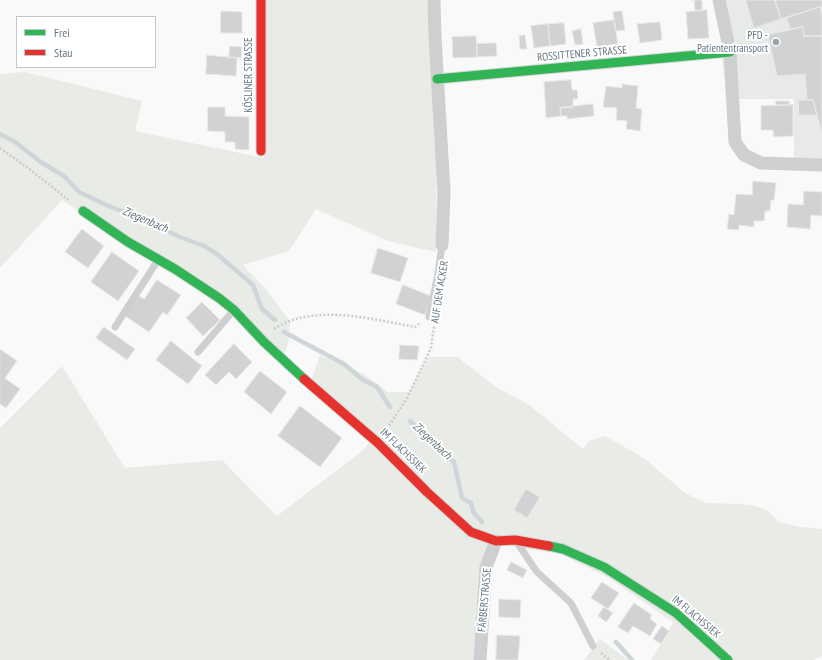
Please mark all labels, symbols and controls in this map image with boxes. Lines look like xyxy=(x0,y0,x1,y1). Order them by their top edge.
legend xyxy=(16,16,156,68)
text: Frei xyxy=(54,25,70,40)
place label: PFD - Patiententransport xyxy=(697,29,768,55)
street label: KÖSLINER STRASSE xyxy=(242,37,256,113)
marker: PFD - Patiententransport xyxy=(771,37,781,47)
street label: ROSSITTENER STRASSE xyxy=(537,44,627,64)
text: Stau xyxy=(54,45,72,60)
water label: Ziegenbach xyxy=(120,204,170,236)
street label: AUF DEM ACKER xyxy=(429,260,451,324)
water label: Ziegenbach xyxy=(410,419,454,463)
street label: IM FLACHSSIEK xyxy=(377,426,429,476)
street label: FÄRBERSTRASSE xyxy=(476,567,494,633)
street label: IM FLACHSSIEK xyxy=(669,593,723,641)

